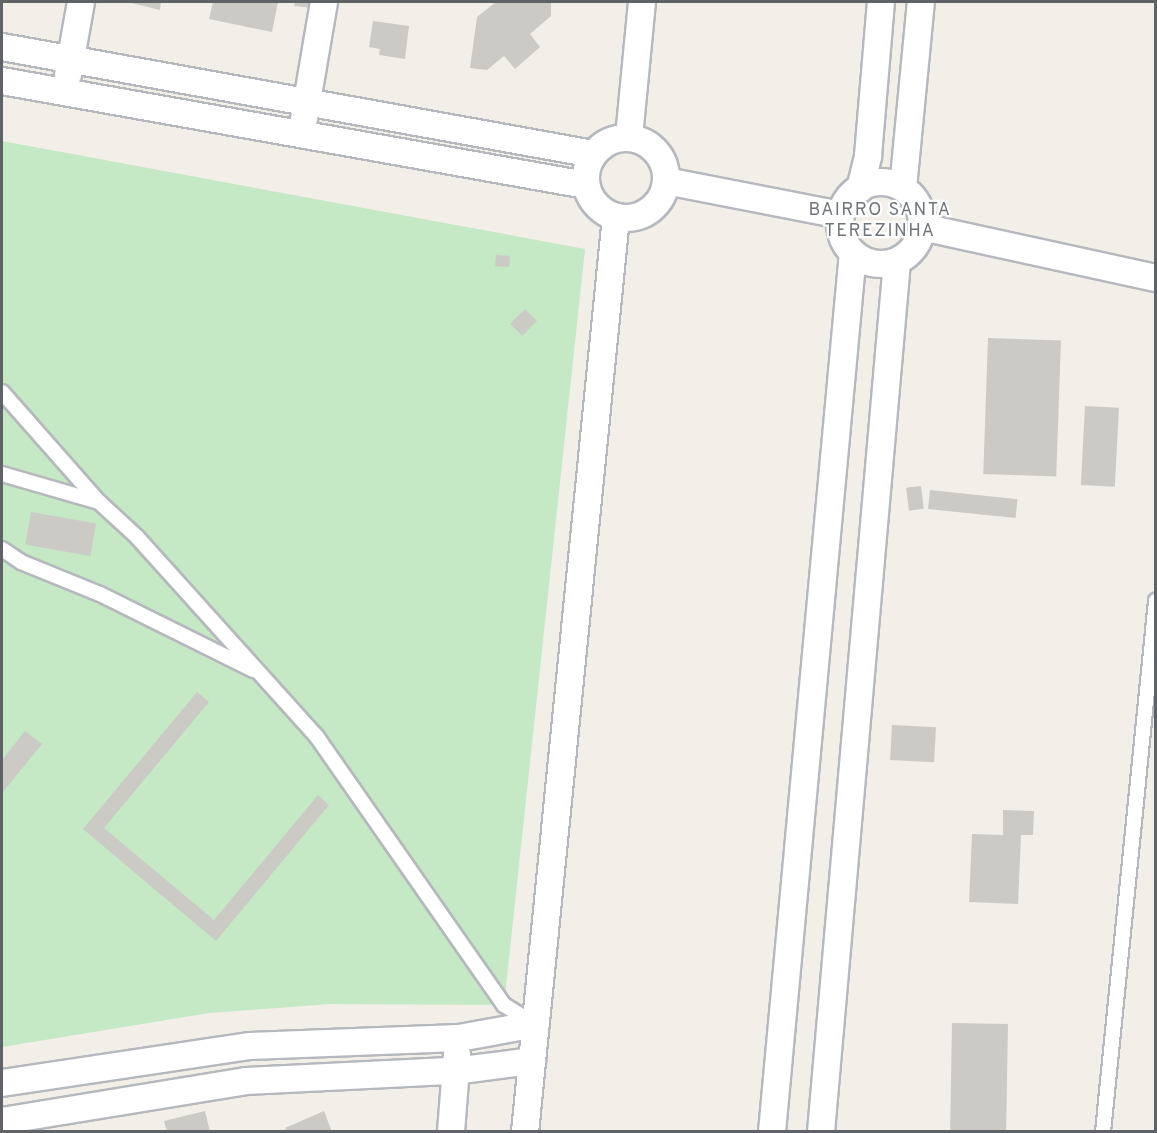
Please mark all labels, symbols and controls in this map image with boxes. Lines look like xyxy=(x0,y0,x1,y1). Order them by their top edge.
district label: BAIRRO SANTA TEREZINHA xyxy=(809,201,951,244)

